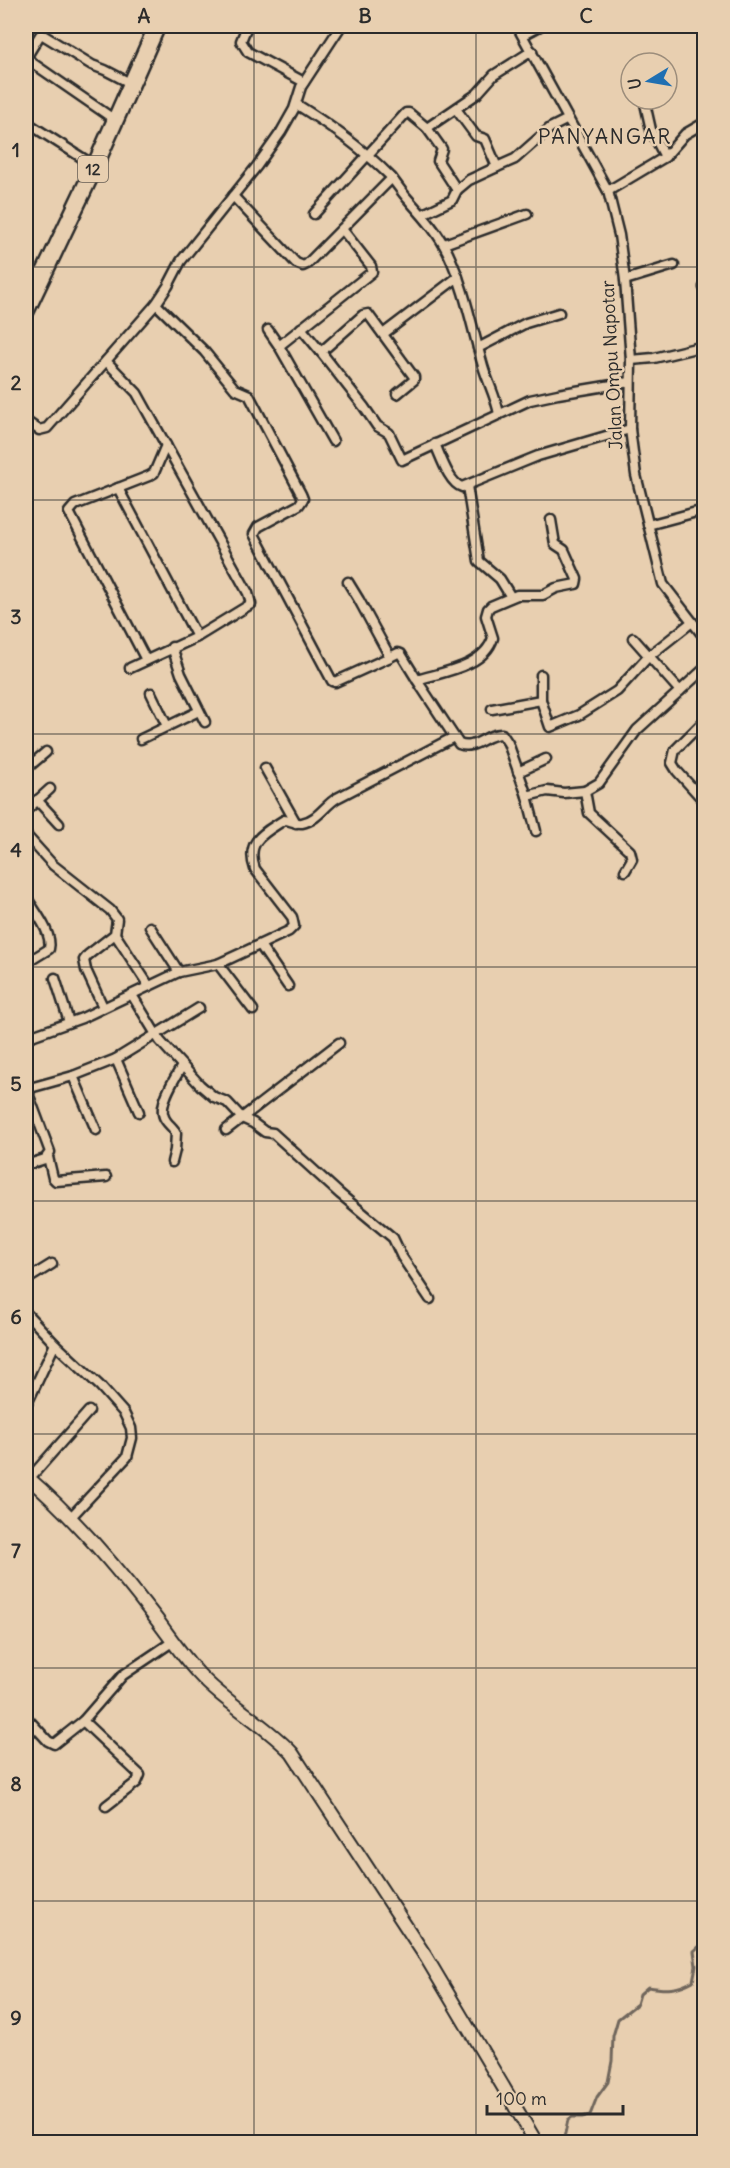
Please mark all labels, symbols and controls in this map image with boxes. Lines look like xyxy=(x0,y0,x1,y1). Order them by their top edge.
text: A xyxy=(138,3,151,28)
text: B xyxy=(358,3,372,28)
text: C xyxy=(579,3,593,28)
north arrow xyxy=(619,51,679,111)
text: U xyxy=(623,77,645,91)
district label: PANYANGAR xyxy=(538,123,672,150)
text: 1 xyxy=(12,137,20,162)
road number: 12 xyxy=(78,156,108,182)
street label: Jalan Ompu Napotar xyxy=(596,279,627,450)
text: 2 xyxy=(11,370,22,395)
text: 3 xyxy=(10,604,22,629)
text: 4 xyxy=(10,837,22,862)
text: 5 xyxy=(10,1071,22,1096)
text: 6 xyxy=(10,1304,22,1329)
text: 7 xyxy=(11,1538,21,1563)
text: 8 xyxy=(10,1771,22,1796)
text: 9 xyxy=(10,2005,22,2030)
scale bar xyxy=(487,2078,624,2116)
text: 100 m xyxy=(496,2087,547,2110)

